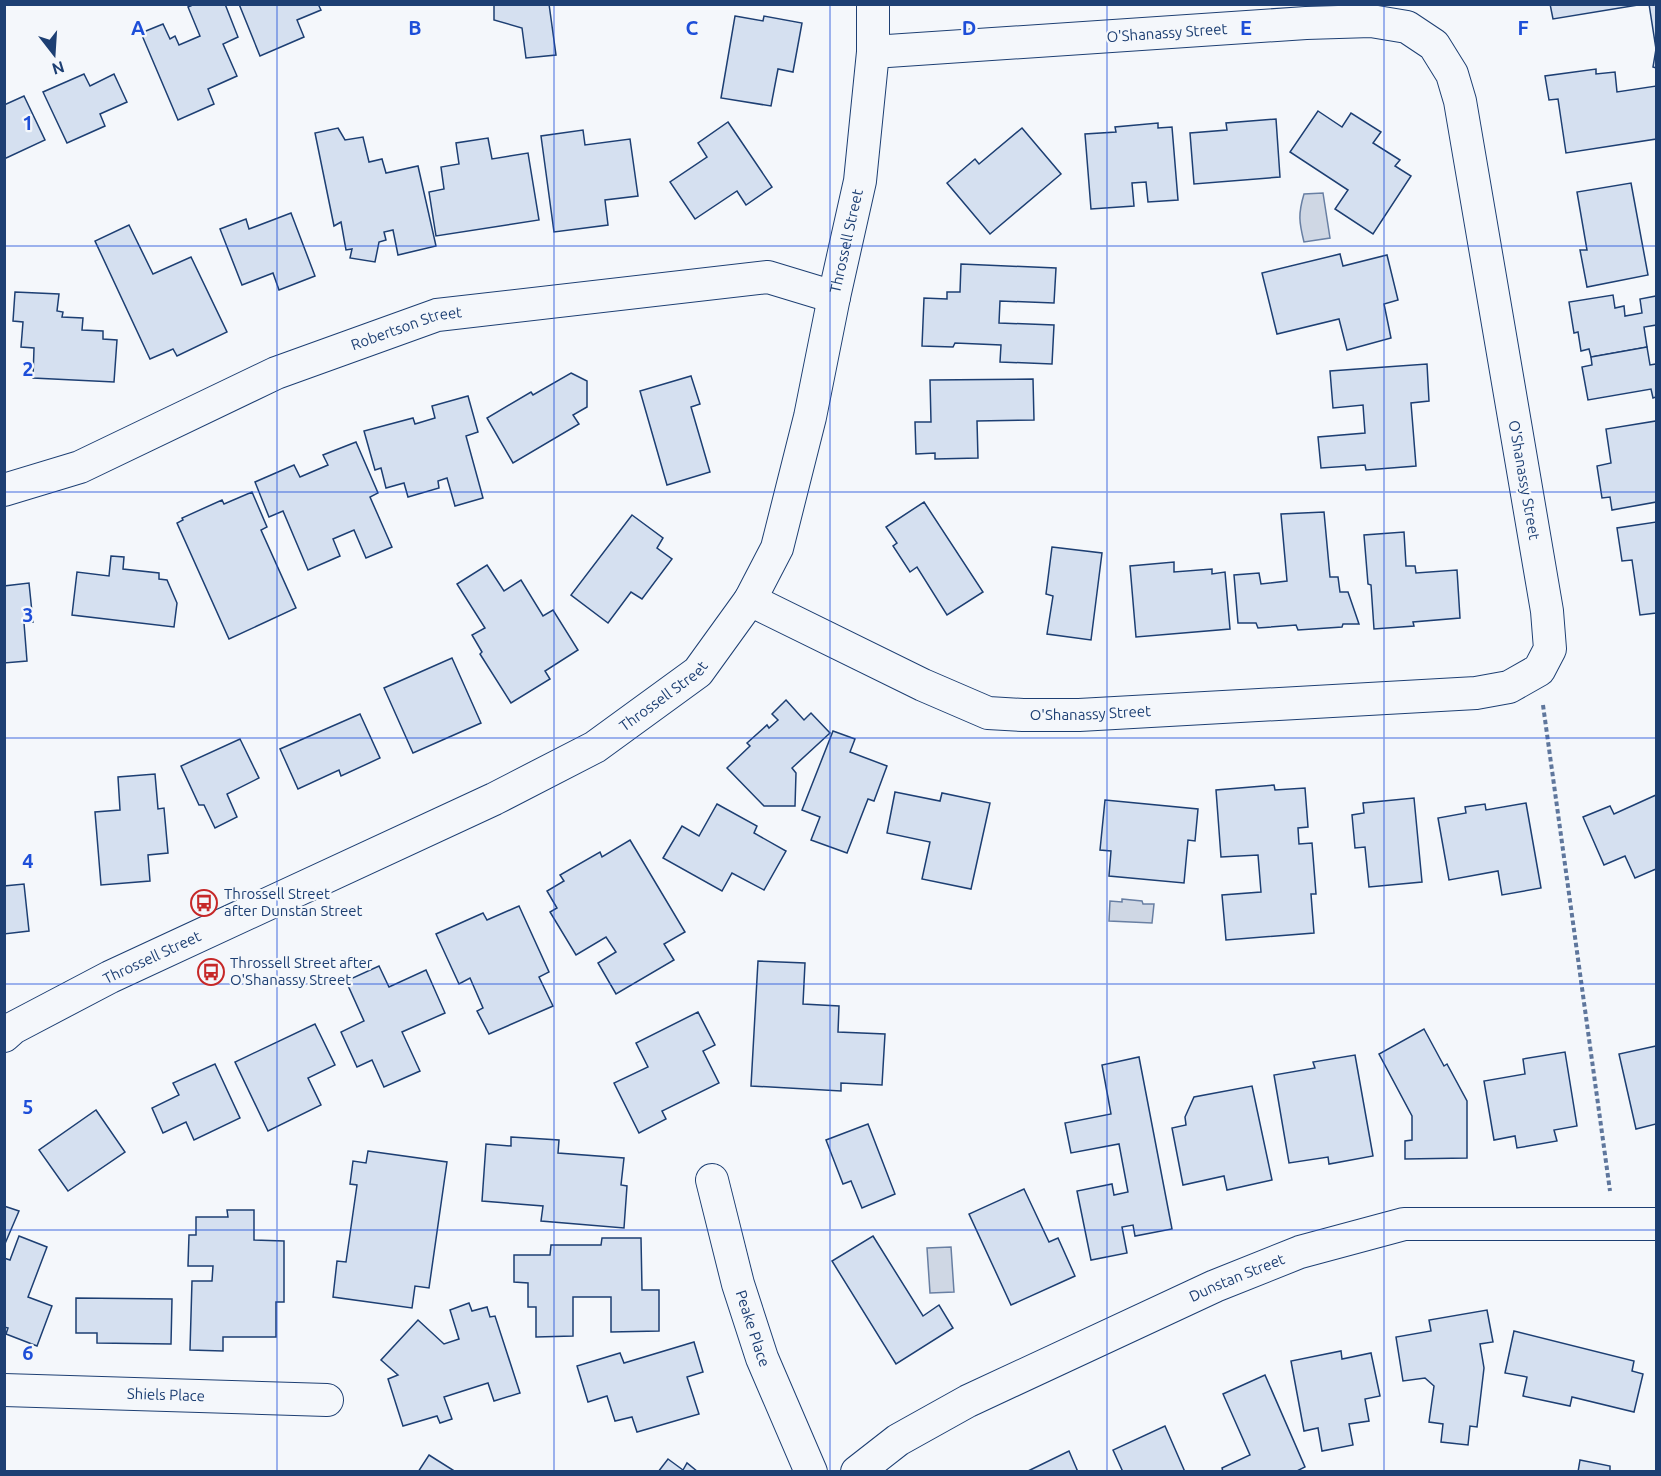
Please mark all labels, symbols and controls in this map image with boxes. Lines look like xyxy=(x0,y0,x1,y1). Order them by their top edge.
text: A xyxy=(131,16,145,39)
text: B xyxy=(408,16,422,39)
text: C xyxy=(686,16,699,39)
text: D xyxy=(962,16,976,39)
text: E xyxy=(1240,16,1252,39)
text: F xyxy=(1517,16,1529,39)
street label: O'Shanassy Street xyxy=(1106,20,1228,45)
north arrow xyxy=(24,24,84,84)
text: N xyxy=(50,58,67,79)
text: 1 xyxy=(22,111,34,134)
street label: Throssell Street xyxy=(826,187,866,295)
street label: Robertson Street xyxy=(348,303,463,353)
text: 2 xyxy=(22,357,34,380)
street label: O'Shanassy Street xyxy=(1506,419,1543,541)
text: 3 xyxy=(22,603,34,626)
street label: Throssell Street xyxy=(616,658,711,734)
street label: O'Shanassy Street xyxy=(1030,702,1151,723)
text: 4 xyxy=(22,849,34,872)
place label: Throssell Street after Dunstan Street xyxy=(224,885,362,919)
bus stop icon: Throssell Street after Dunstan Street xyxy=(189,888,219,918)
street label: Throssell Street xyxy=(100,927,204,987)
place label: Throssell Street after O'Shanassy Street xyxy=(230,954,373,988)
bus stop icon: Throssell Street after O'Shanassy Street xyxy=(196,957,226,987)
text: 5 xyxy=(22,1095,34,1118)
street label: Dunstan Street xyxy=(1186,1250,1287,1305)
street label: Peake Place xyxy=(733,1288,774,1369)
text: 6 xyxy=(22,1341,34,1364)
street label: Shiels Place xyxy=(127,1385,205,1404)

